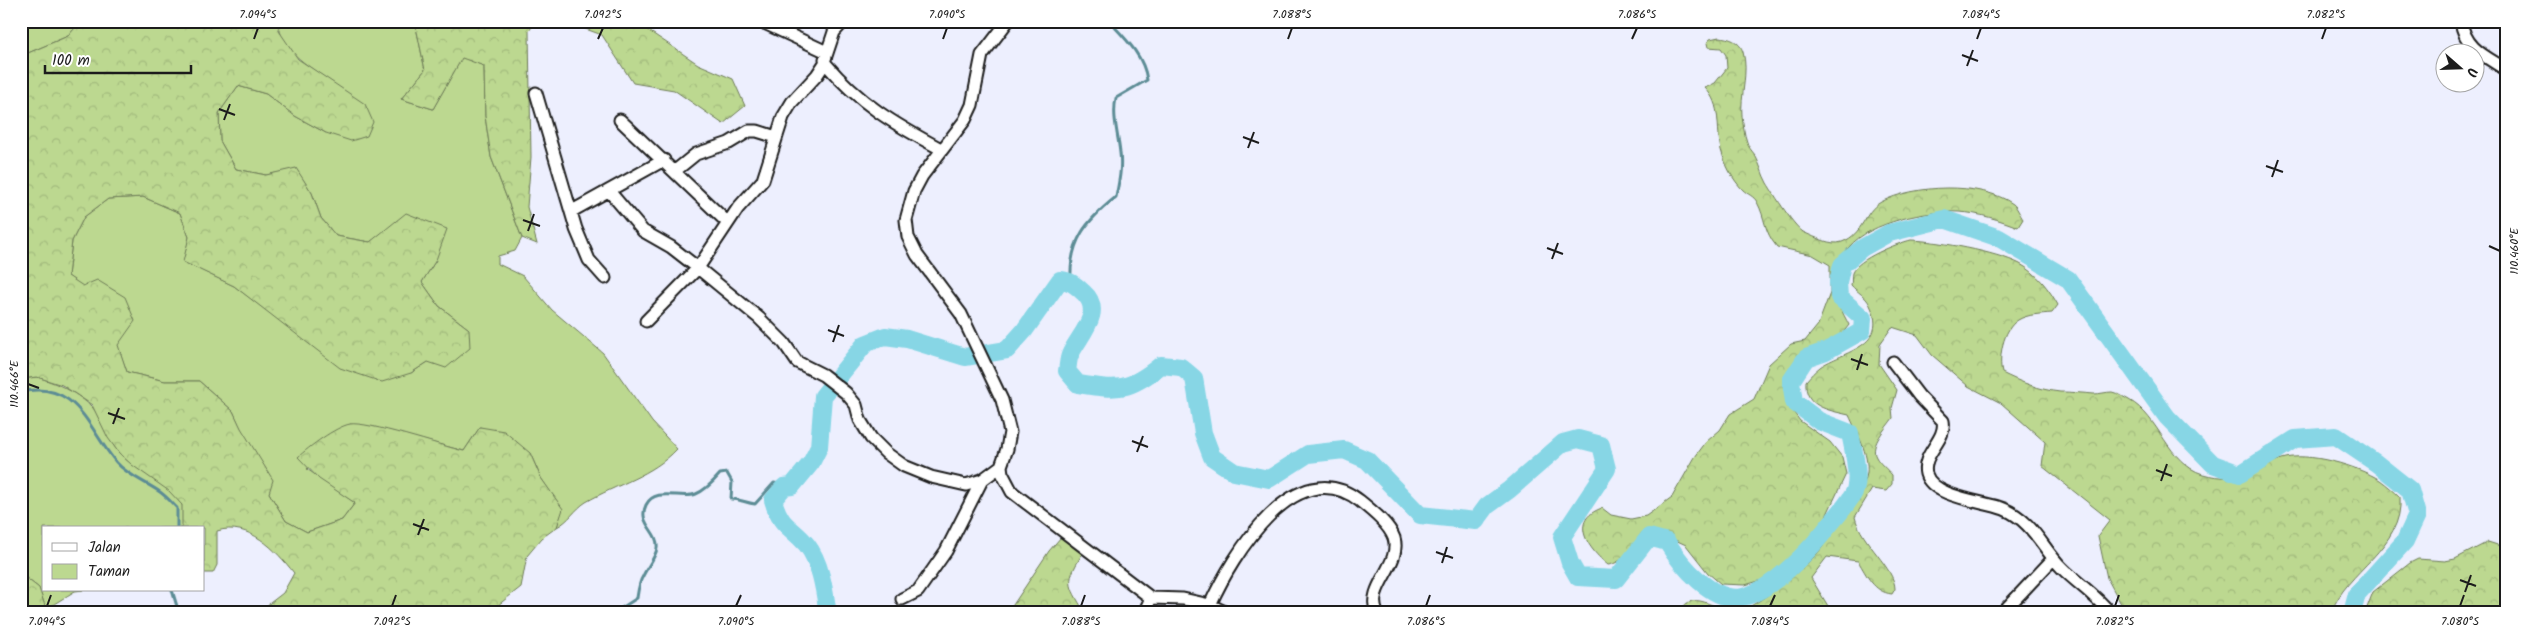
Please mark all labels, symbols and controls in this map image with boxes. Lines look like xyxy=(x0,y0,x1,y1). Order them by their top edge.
text: 7.094°S xyxy=(239,5,277,24)
text: 7.092°S xyxy=(584,5,622,24)
text: 7.090°S xyxy=(929,5,966,24)
text: 7.088°S xyxy=(1272,5,1312,24)
text: 7.086°S xyxy=(1618,5,1657,24)
text: 7.084°S xyxy=(1962,5,2001,24)
text: 7.082°S xyxy=(2306,5,2346,24)
scale bar xyxy=(45,42,191,74)
north arrow xyxy=(2436,42,2486,92)
text: 100 m xyxy=(52,49,90,73)
text: U xyxy=(2459,64,2483,80)
text: 110.460°E xyxy=(2505,227,2524,274)
text: 110.466°E xyxy=(5,359,24,408)
legend xyxy=(42,526,205,592)
text: Jalan xyxy=(88,536,121,560)
text: Taman xyxy=(88,560,130,584)
text: 7.094°S xyxy=(28,612,66,631)
text: 7.092°S xyxy=(373,612,411,631)
text: 7.090°S xyxy=(718,612,755,631)
text: 7.088°S xyxy=(1061,612,1101,631)
text: 7.086°S xyxy=(1407,612,1446,631)
text: 7.084°S xyxy=(1751,612,1790,631)
text: 7.082°S xyxy=(2095,612,2135,631)
text: 7.080°S xyxy=(2441,612,2480,631)

